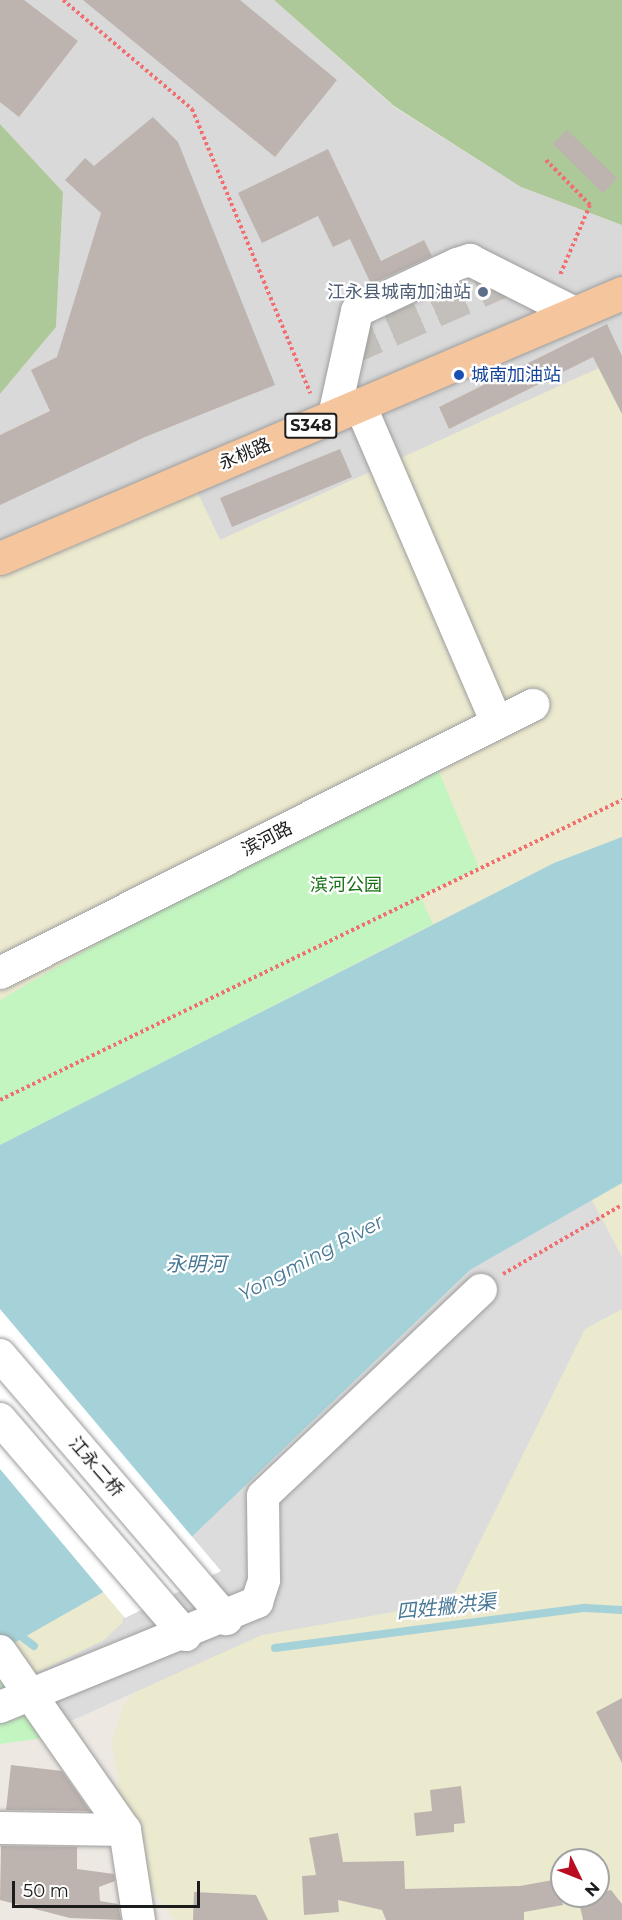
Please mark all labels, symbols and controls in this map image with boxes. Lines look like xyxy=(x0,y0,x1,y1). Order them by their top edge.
place label: 江永县城南加油站 xyxy=(327,281,471,303)
marker: 江永县城南加油站 xyxy=(476,285,490,299)
place label: 城南加油站 xyxy=(471,364,561,386)
marker: 城南加油站 xyxy=(452,368,466,382)
road number: S348 xyxy=(284,413,338,439)
street label: 永桃路 xyxy=(216,434,274,474)
street label: 滨河路 xyxy=(238,817,296,861)
park label: 滨河公园 xyxy=(310,874,382,896)
water label: Yongming River xyxy=(234,1210,388,1306)
water label: 永明河 xyxy=(166,1252,226,1276)
street label: 江永二桥 xyxy=(64,1433,128,1501)
water label: 四姓撇洪渠 xyxy=(395,1590,497,1624)
north arrow xyxy=(550,1848,610,1908)
scale bar xyxy=(15,1869,202,1907)
text: N xyxy=(581,1878,603,1900)
text: 50 m xyxy=(23,1880,69,1902)

